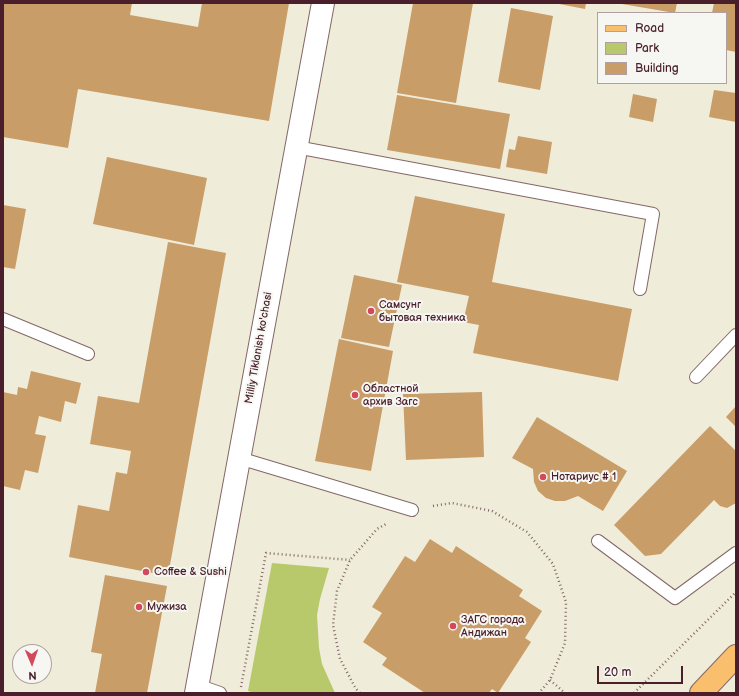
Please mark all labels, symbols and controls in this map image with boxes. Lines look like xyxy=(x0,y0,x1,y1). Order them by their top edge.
legend xyxy=(597,12,727,84)
text: Road xyxy=(635,21,664,36)
text: Park xyxy=(635,41,659,56)
text: Building xyxy=(635,61,679,76)
street label: Milliy Tiklanish ko'chasi xyxy=(243,291,275,405)
place label: Самсунг бытовая техника xyxy=(379,298,466,324)
marker: Самсунг бытовая техника xyxy=(366,306,376,316)
place label: Областной архив Загс xyxy=(363,382,418,408)
marker: Областной архив Загс xyxy=(350,390,360,400)
place label: Нотариус # 1 xyxy=(551,470,616,484)
marker: Нотариус # 1 xyxy=(538,472,548,482)
place label: Coffee & Sushi xyxy=(154,565,227,579)
marker: Coffee & Sushi xyxy=(141,567,151,577)
place label: Мужиза xyxy=(147,600,187,614)
marker: Мужиза xyxy=(134,602,144,612)
place label: ЗАГС города Андижан xyxy=(461,613,525,639)
marker: ЗАГС города Андижан xyxy=(448,621,458,631)
north arrow xyxy=(12,644,52,684)
scale bar xyxy=(599,658,685,684)
text: 20 m xyxy=(604,665,631,680)
text: N xyxy=(28,669,37,682)

